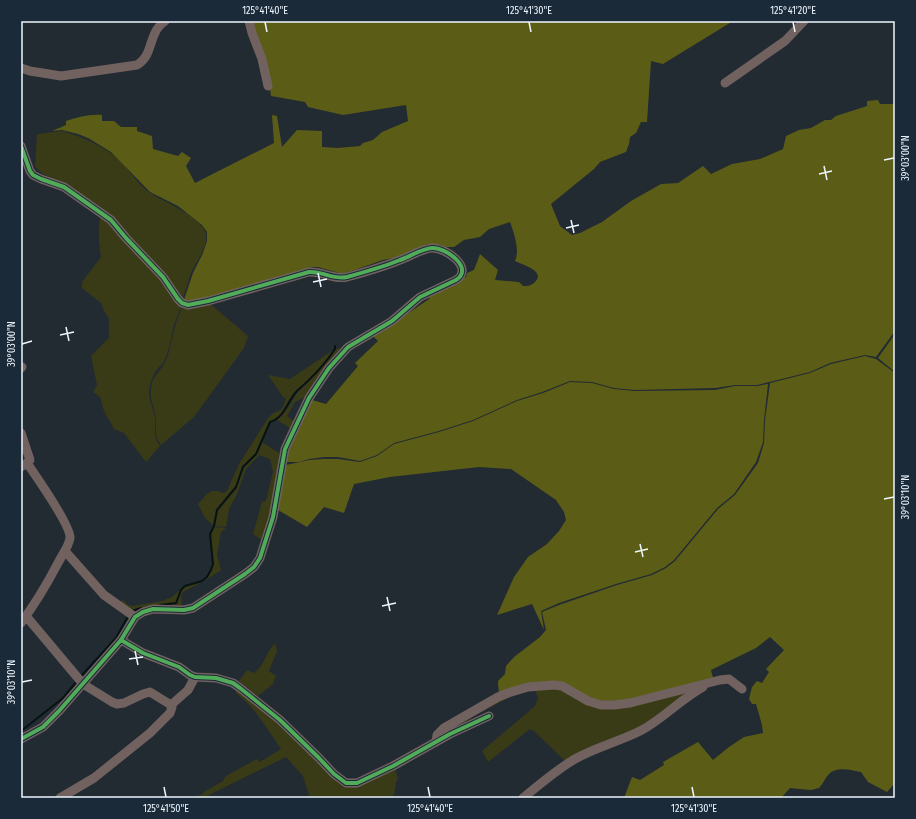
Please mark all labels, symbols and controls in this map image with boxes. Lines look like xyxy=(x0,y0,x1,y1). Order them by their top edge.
text: 125°41'40"E xyxy=(242,5,288,17)
text: 125°41'30"E xyxy=(506,5,552,17)
text: 125°41'20"E xyxy=(770,5,816,17)
text: 39°03'00"N xyxy=(900,135,912,181)
text: 39°03'00"N xyxy=(6,321,18,367)
text: 39°03'10"N xyxy=(900,475,912,519)
text: 39°03'10"N xyxy=(6,660,18,704)
text: 125°41'50"E xyxy=(143,803,189,815)
text: 125°41'40"E xyxy=(407,803,453,815)
text: 125°41'30"E xyxy=(671,803,717,815)

